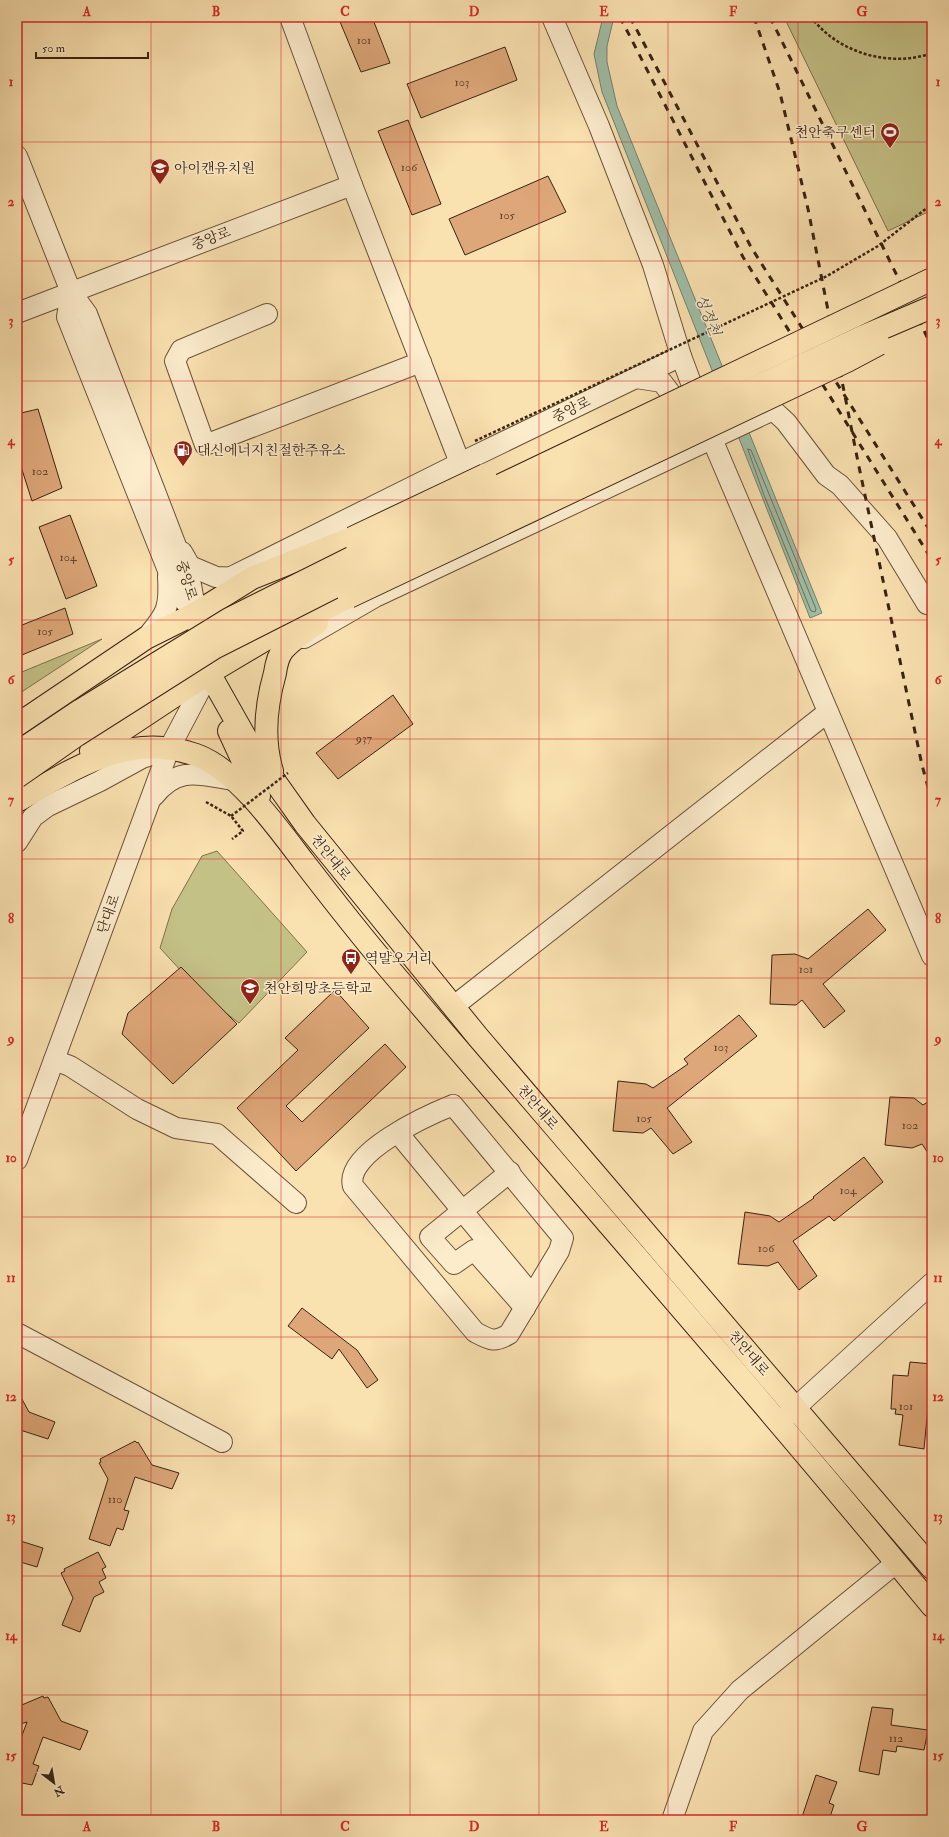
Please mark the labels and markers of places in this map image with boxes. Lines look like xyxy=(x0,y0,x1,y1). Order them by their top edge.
sports icon: 천안축구센터 xyxy=(879,121,901,149)
place label: 천안축구센터 xyxy=(795,124,876,141)
school or university icon: 아이캔유치원 xyxy=(149,157,171,185)
place label: 아이캔유치원 xyxy=(174,160,255,177)
fuel station icon: 대신에너지친절한주유소 xyxy=(172,439,194,467)
place label: 대신에너지친절한주유소 xyxy=(197,442,346,459)
bus stop icon: 역말오거리 xyxy=(340,947,362,975)
place label: 역말오거리 xyxy=(365,950,433,967)
school or university icon: 천안희망초등학교 xyxy=(239,977,261,1005)
place label: 천안희망초등학교 xyxy=(264,980,373,997)

